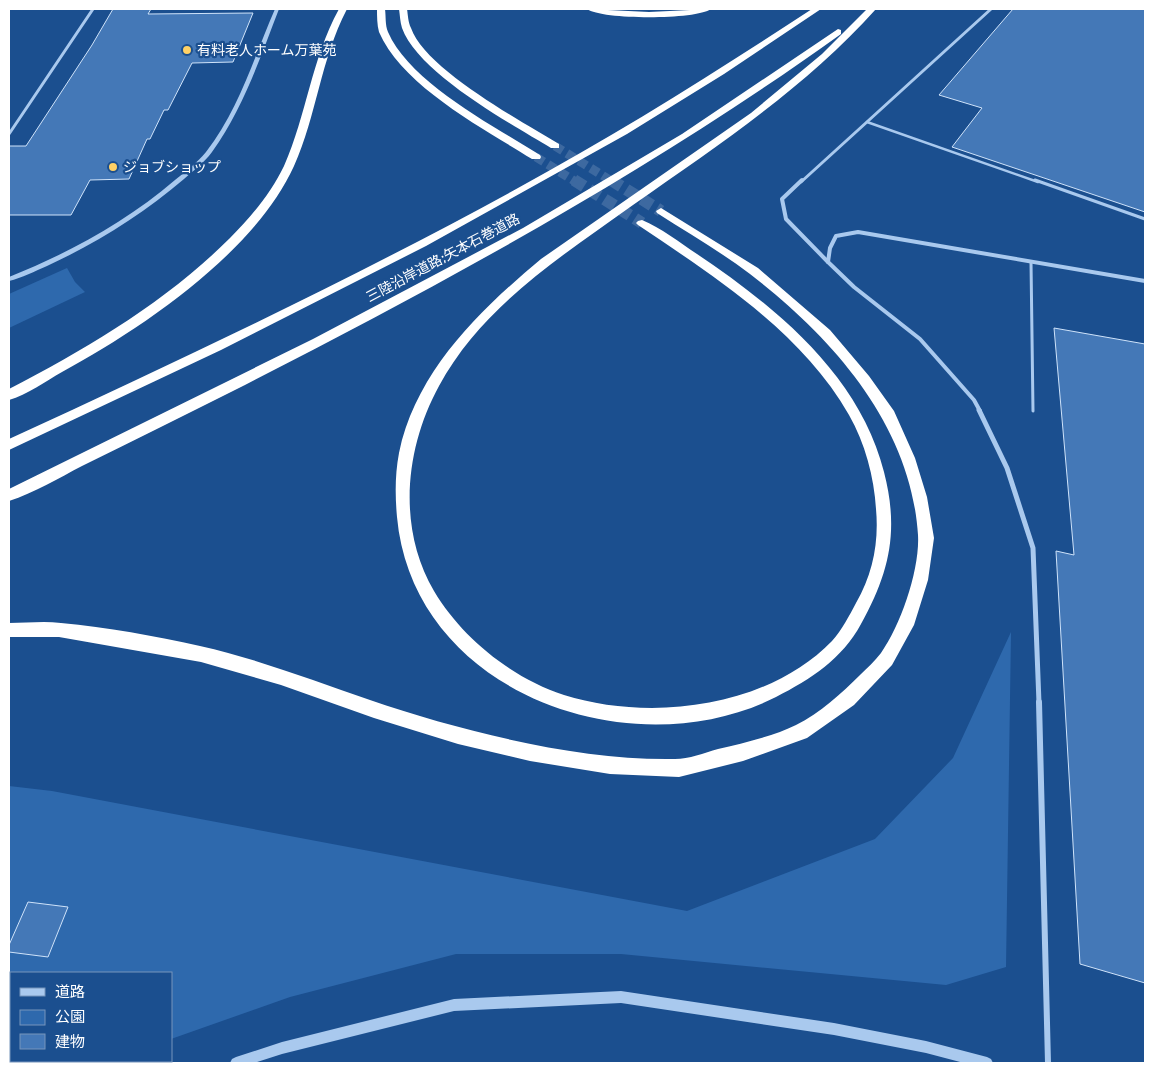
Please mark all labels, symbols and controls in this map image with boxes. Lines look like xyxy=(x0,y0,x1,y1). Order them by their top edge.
place label: 有料老人ホーム万葉苑 xyxy=(197,42,337,59)
marker: 有料老人ホーム万葉苑 xyxy=(181,44,193,56)
place label: ジョブショップ xyxy=(123,159,221,176)
marker: ジョブショップ xyxy=(107,161,119,173)
street label: 三陸沿岸道路;矢本石巻道路 xyxy=(363,210,523,306)
legend xyxy=(10,972,172,1062)
text: 道路 xyxy=(55,983,85,1001)
text: 公園 xyxy=(55,1008,85,1026)
text: 建物 xyxy=(55,1033,85,1051)

